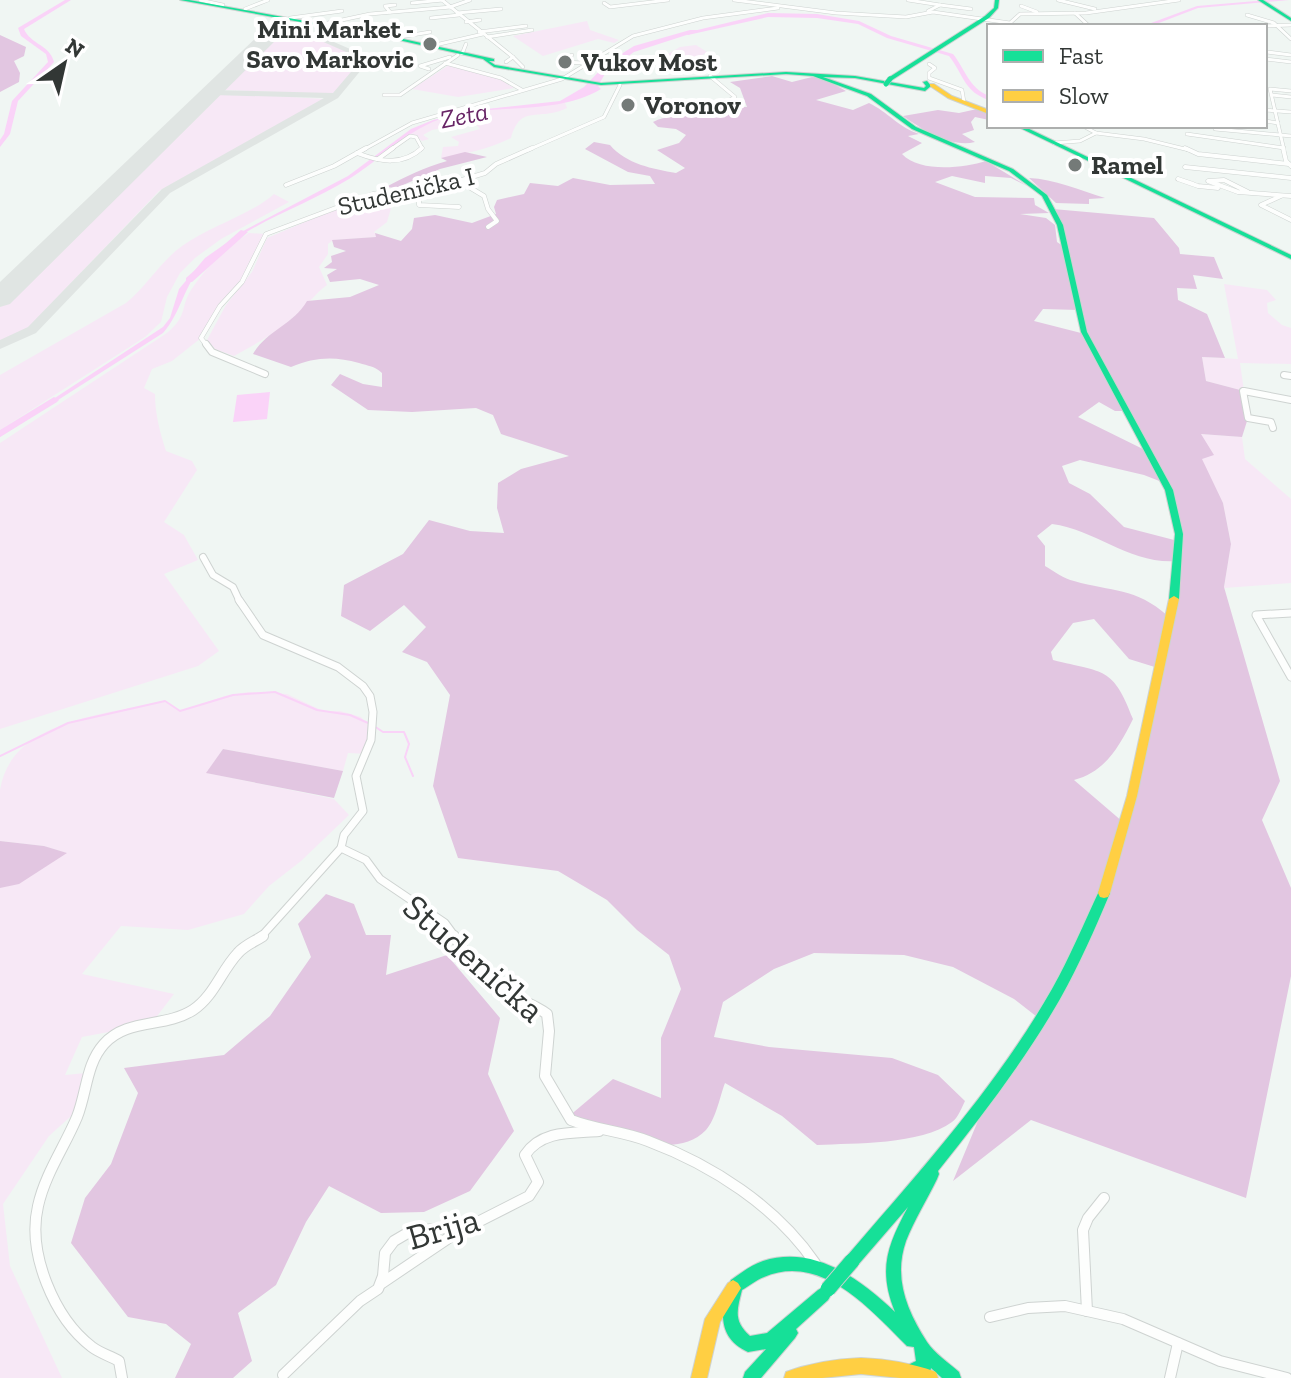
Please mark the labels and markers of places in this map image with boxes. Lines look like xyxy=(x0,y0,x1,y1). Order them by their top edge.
place label: Mini Market - Savo Markovic xyxy=(246,13,414,75)
marker: Mini Market - Savo Markovic xyxy=(421,35,439,53)
place label: Vukov Most xyxy=(581,46,718,78)
marker: Vukov Most xyxy=(556,53,574,71)
place label: Voronov xyxy=(644,89,741,121)
marker: Voronov xyxy=(619,96,637,114)
place label: Ramel xyxy=(1091,149,1164,181)
marker: Ramel xyxy=(1066,156,1084,174)

